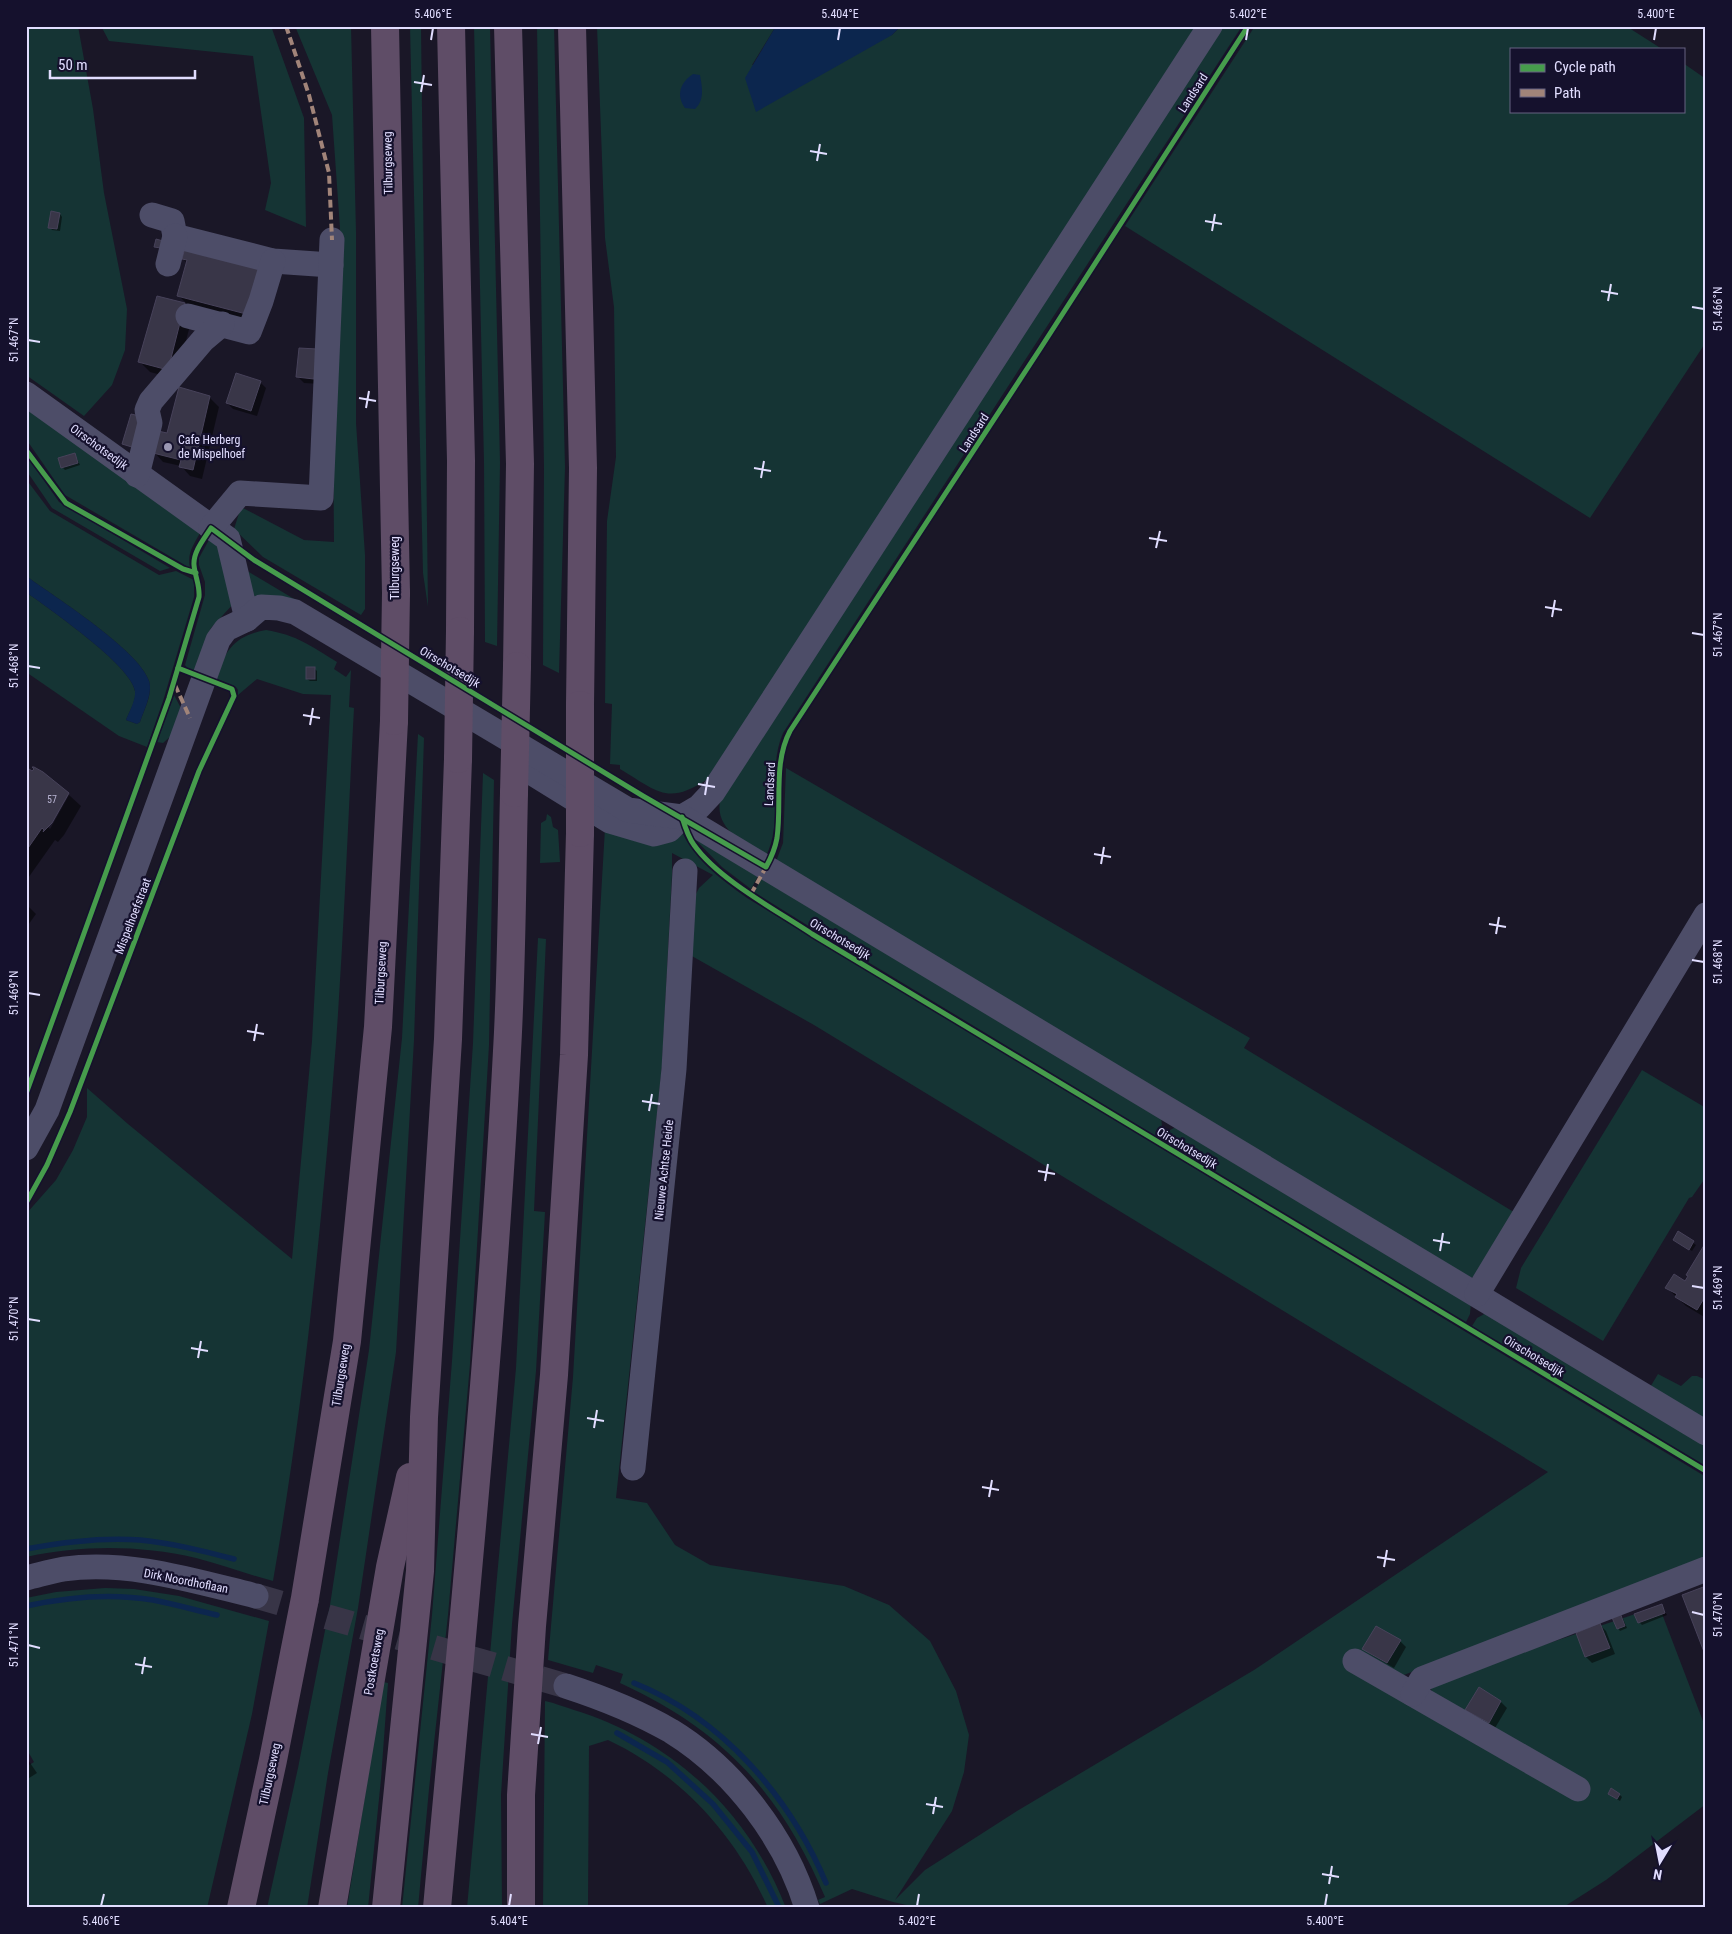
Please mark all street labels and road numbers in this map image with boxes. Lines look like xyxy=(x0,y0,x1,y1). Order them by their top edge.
street label: Landsard xyxy=(1175,71,1211,115)
street label: Tilburgseweg xyxy=(380,131,396,195)
street label: Landsard xyxy=(956,411,992,455)
street label: Oirschotsedijk xyxy=(67,421,131,473)
street label: Tilburgseweg xyxy=(388,536,402,600)
street label: Oirschotsedijk xyxy=(417,644,483,691)
street label: Landsard xyxy=(762,762,778,806)
street label: Mispelhoefstraat xyxy=(112,876,154,956)
street label: Oirschotsedijk xyxy=(807,916,873,963)
street label: Tilburgseweg xyxy=(372,941,390,1005)
street label: Nieuwe Achtse Heide xyxy=(652,1119,676,1221)
street label: Oirschotsedijk xyxy=(1154,1125,1220,1172)
street label: Oirschotsedijk xyxy=(1501,1333,1567,1380)
street label: Tilburgseweg xyxy=(329,1343,353,1407)
street label: Dirk Noordhoflaan xyxy=(143,1566,230,1596)
street label: Postkoetsweg xyxy=(361,1628,387,1696)
street label: Tilburgseweg xyxy=(257,1741,283,1806)

